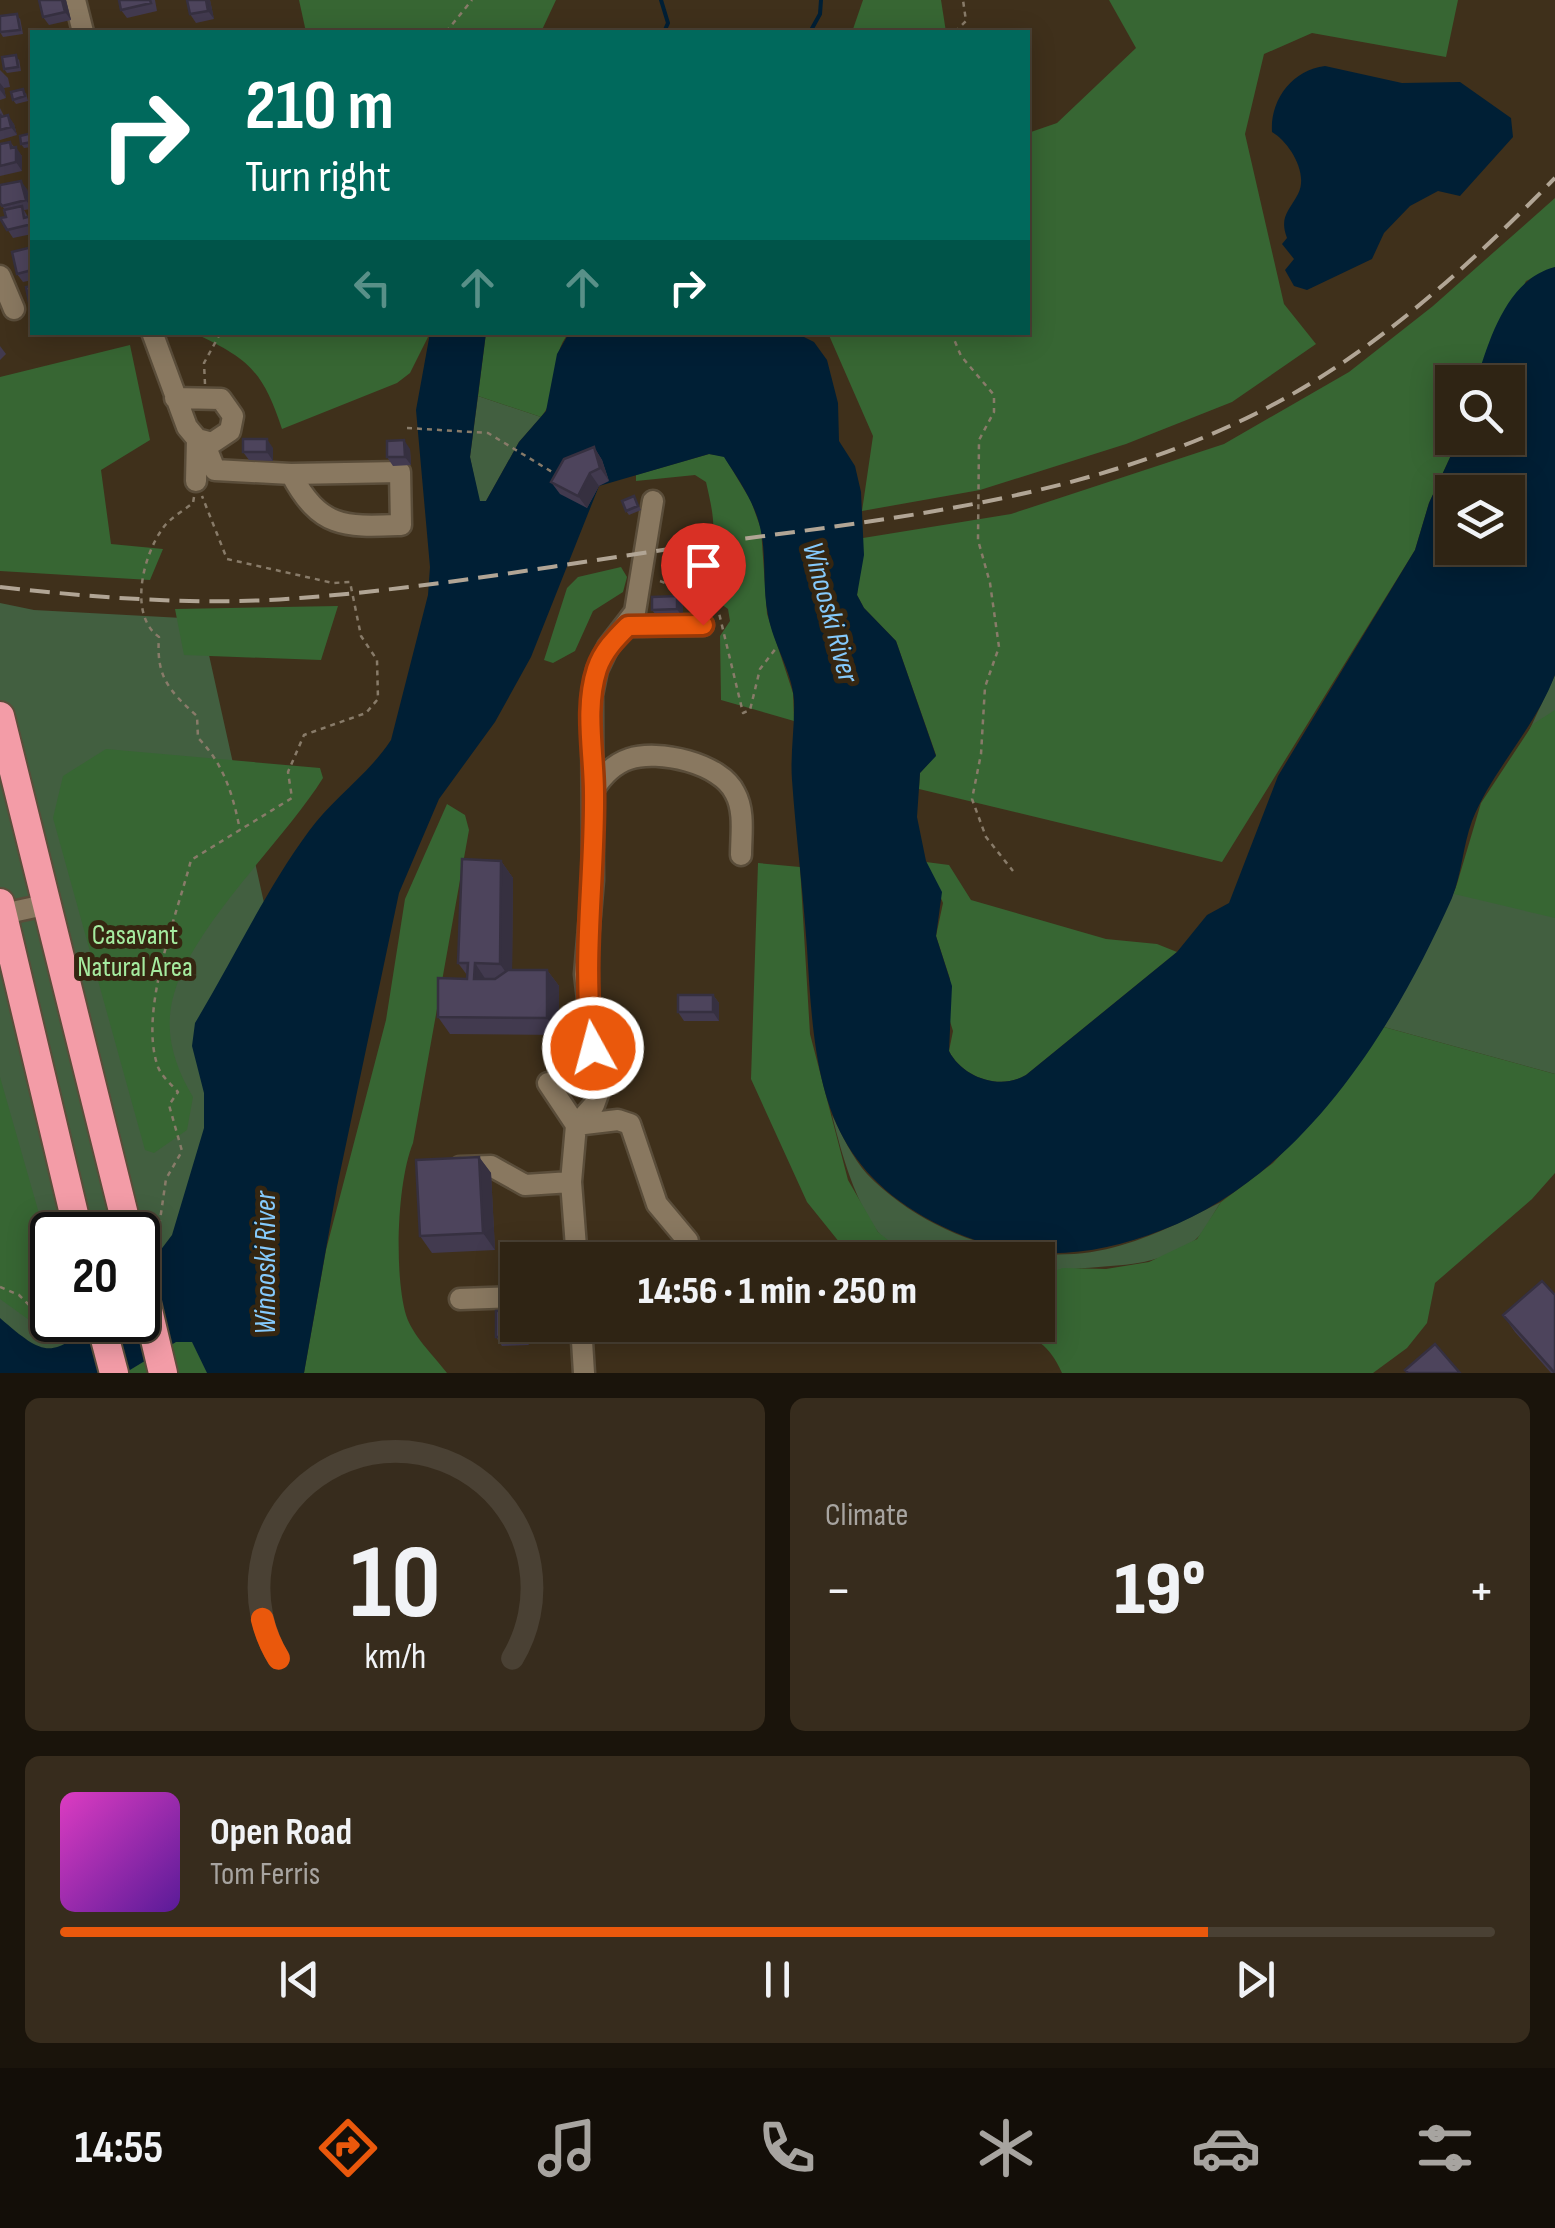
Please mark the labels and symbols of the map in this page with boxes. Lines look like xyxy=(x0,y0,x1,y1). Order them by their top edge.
pin xyxy=(661,523,746,626)
water label: Winooski River xyxy=(794,538,866,688)
park label: Casavant Natural Area xyxy=(77,919,193,984)
position arrow xyxy=(541,996,645,1100)
water label: Winooski River xyxy=(248,1190,284,1335)
speed limit sign: 20 xyxy=(30,1212,160,1342)

